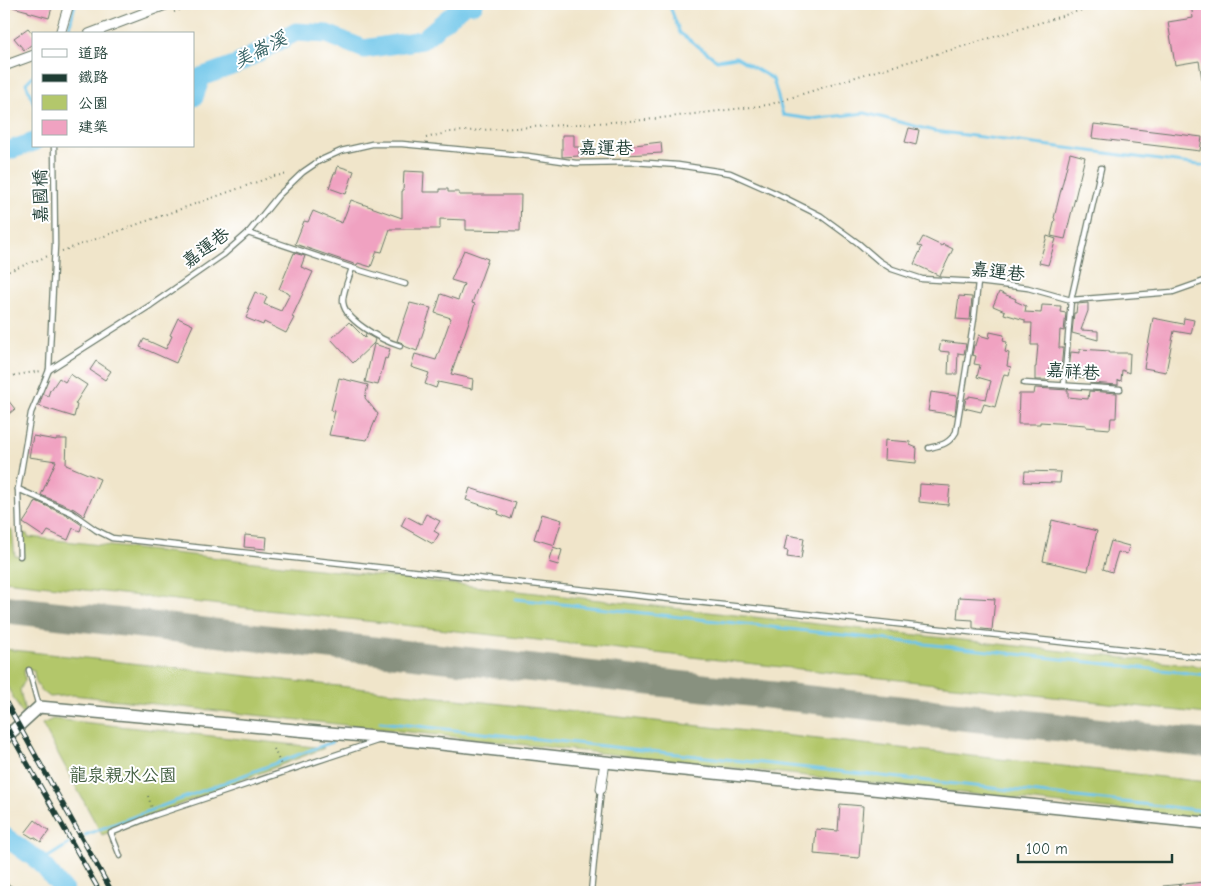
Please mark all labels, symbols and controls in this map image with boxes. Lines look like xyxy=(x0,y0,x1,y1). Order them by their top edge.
water label: 美崙溪 xyxy=(230,27,291,73)
legend xyxy=(32,32,195,148)
text: 道路 xyxy=(78,44,108,62)
text: 鐵路 xyxy=(78,68,108,86)
text: 公園 xyxy=(78,94,108,112)
text: 建築 xyxy=(78,118,108,136)
street label: 嘉運巷 xyxy=(579,138,633,159)
street label: 嘉國橋 xyxy=(30,169,52,223)
street label: 嘉運巷 xyxy=(178,223,234,273)
street label: 嘉運巷 xyxy=(970,259,1026,285)
street label: 嘉祥巷 xyxy=(1045,360,1101,384)
park label: 龍泉親水公園 xyxy=(69,765,177,786)
scale bar xyxy=(1018,831,1172,863)
text: 100 m xyxy=(1026,840,1068,858)

